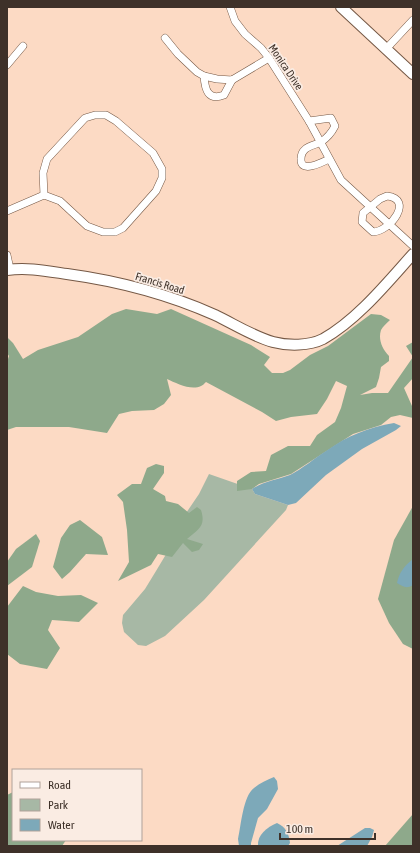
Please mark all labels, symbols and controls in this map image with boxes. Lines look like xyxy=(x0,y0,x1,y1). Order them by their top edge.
street label: Monica Drive xyxy=(266,42,306,92)
street label: Francis Road xyxy=(134,270,186,296)
legend xyxy=(12,769,142,841)
text: Road xyxy=(48,778,71,792)
text: Park xyxy=(48,798,69,812)
scale bar xyxy=(280,815,375,841)
text: Water xyxy=(48,818,75,832)
text: 100 m xyxy=(286,822,313,836)

